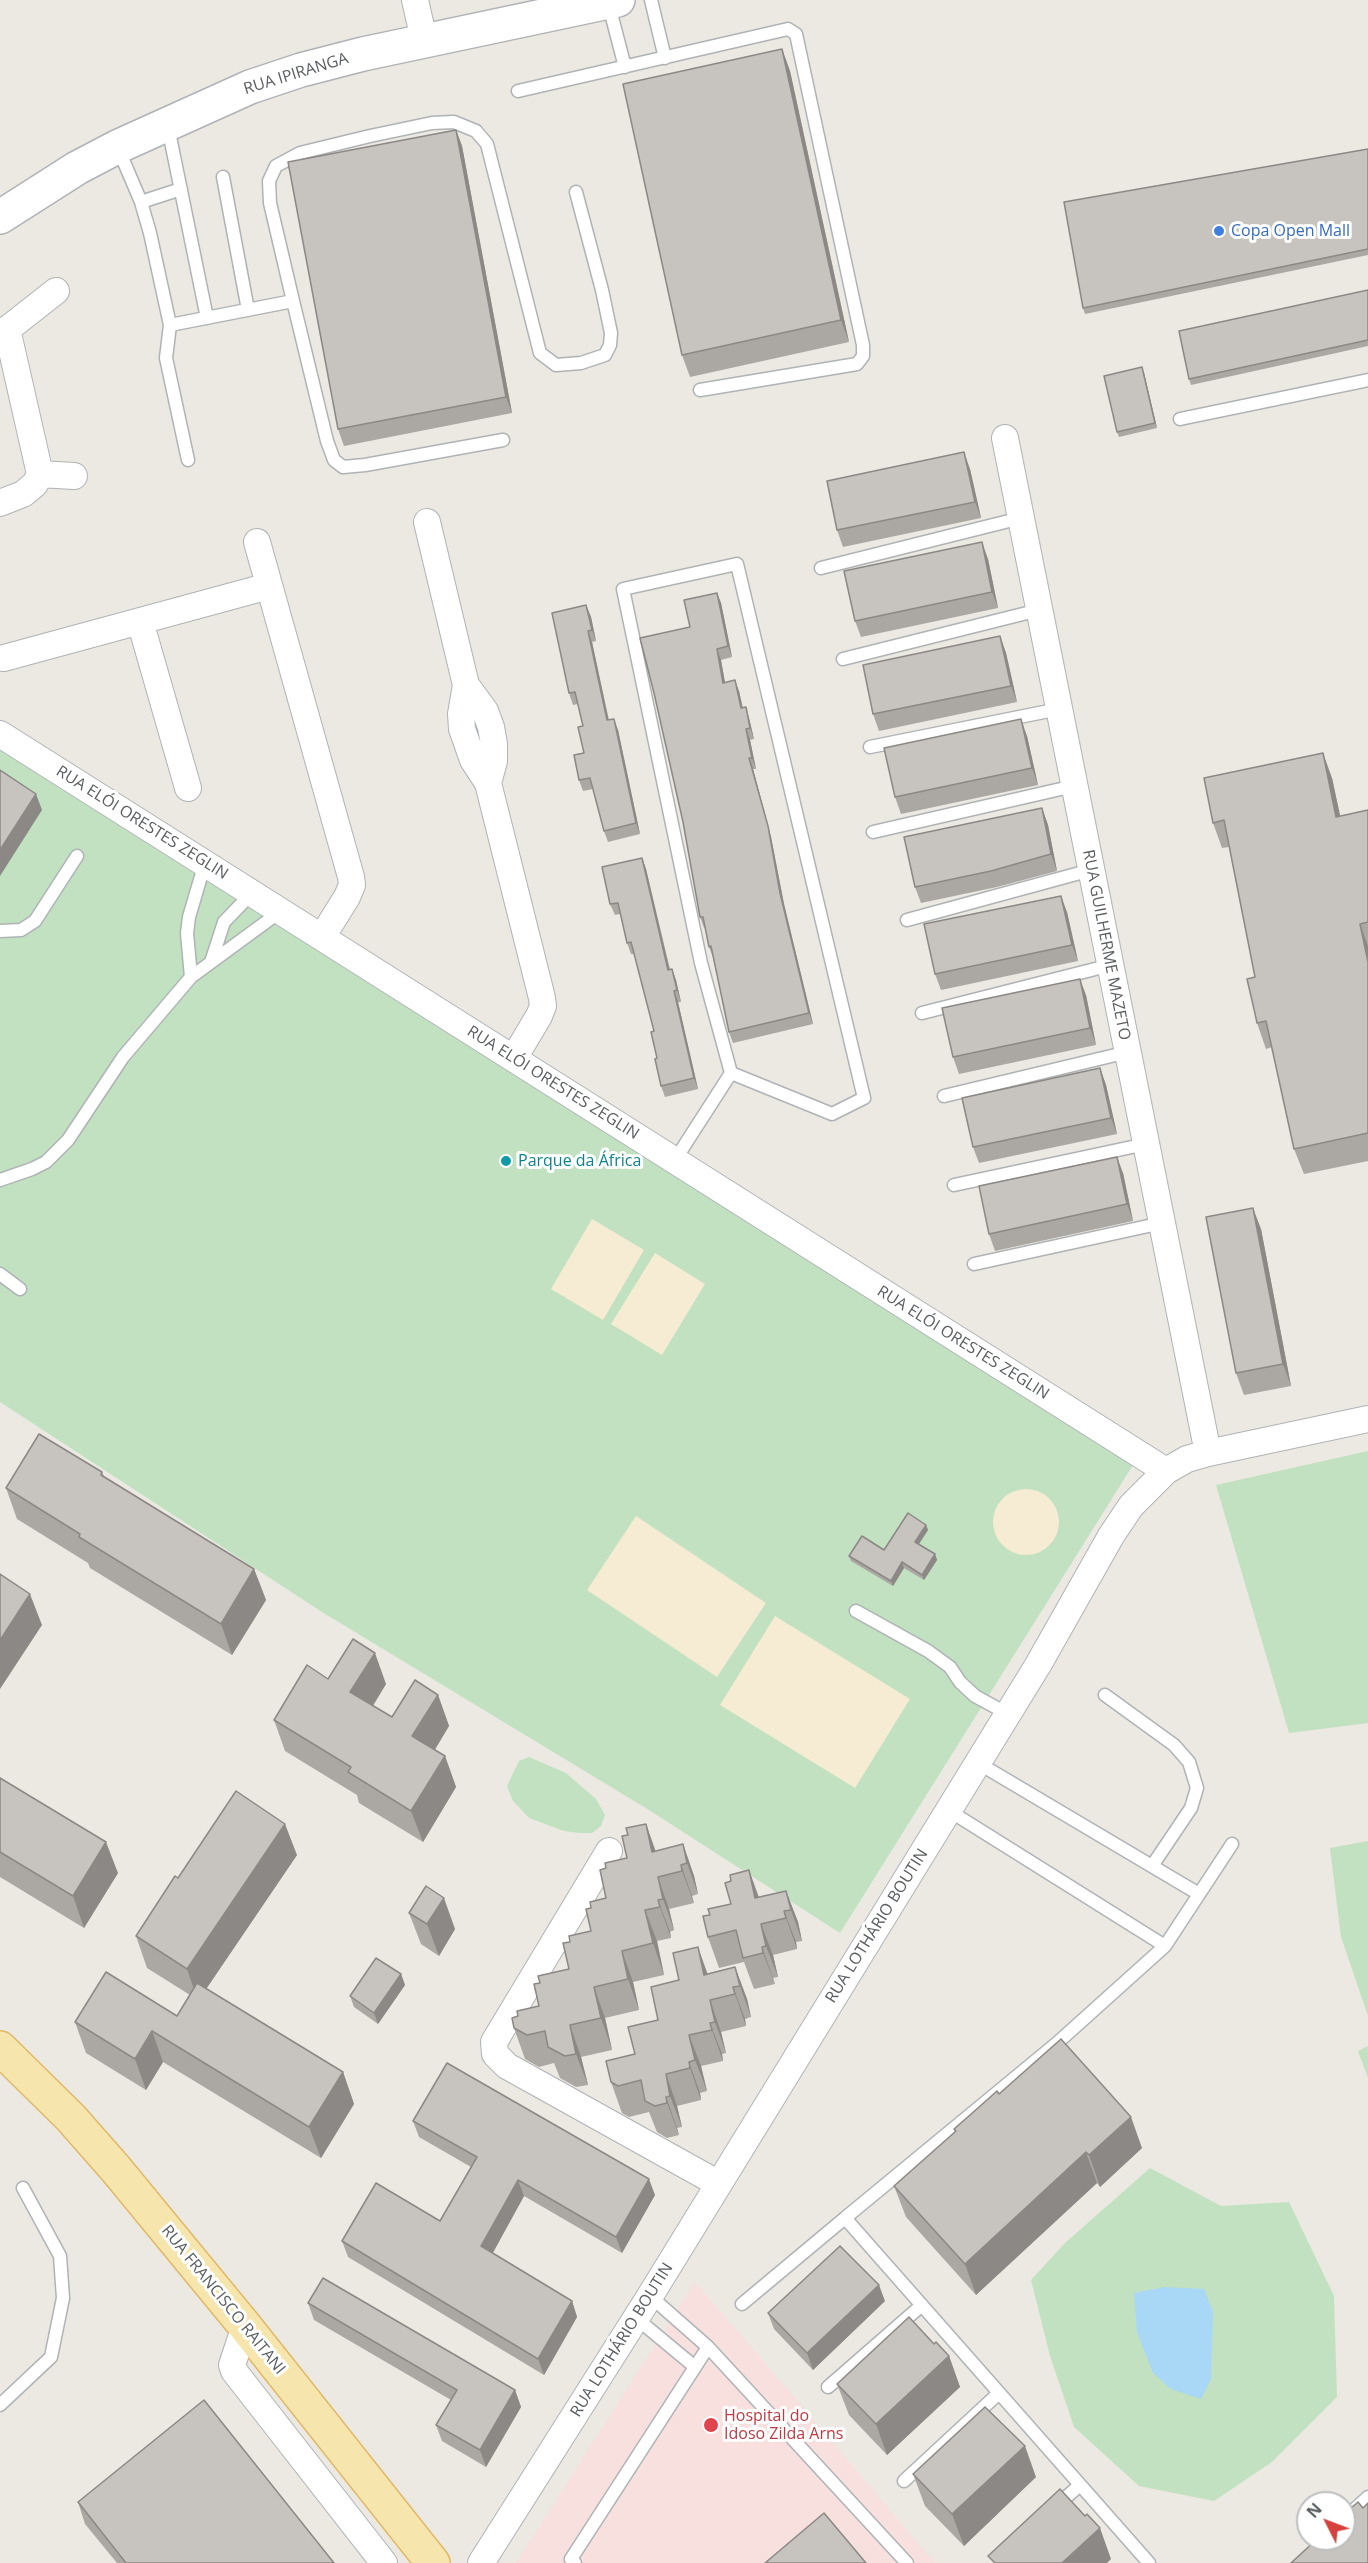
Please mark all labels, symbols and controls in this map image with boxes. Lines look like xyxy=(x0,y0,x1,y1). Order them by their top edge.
street label: RUA IPIRANGA xyxy=(241,49,351,99)
place label: Copa Open Mall xyxy=(1231,221,1350,241)
marker: Copa Open Mall xyxy=(1212,224,1226,238)
street label: RUA ELÓI ORESTES ZEGLIN xyxy=(52,762,232,884)
street label: RUA GUILHERME MAZETO xyxy=(1078,848,1134,1042)
street label: RUA ELÓI ORESTES ZEGLIN xyxy=(463,1022,643,1144)
place label: Parque da África xyxy=(518,1151,641,1171)
marker: Parque da África xyxy=(499,1154,513,1168)
street label: RUA ELÓI ORESTES ZEGLIN xyxy=(873,1282,1053,1404)
street label: RUA LOTHÁRIO BOUTIN xyxy=(822,1845,932,2007)
street label: RUA FRANCISCO RAITANI xyxy=(157,2222,289,2378)
street label: RUA LOTHÁRIO BOUTIN xyxy=(567,2259,677,2421)
place label: Hospital do Idoso Zilda Arns xyxy=(724,2406,843,2444)
marker: Hospital do Idoso Zilda Arns xyxy=(702,2416,720,2434)
north arrow xyxy=(1296,2491,1356,2551)
text: N xyxy=(1302,2498,1327,2522)

